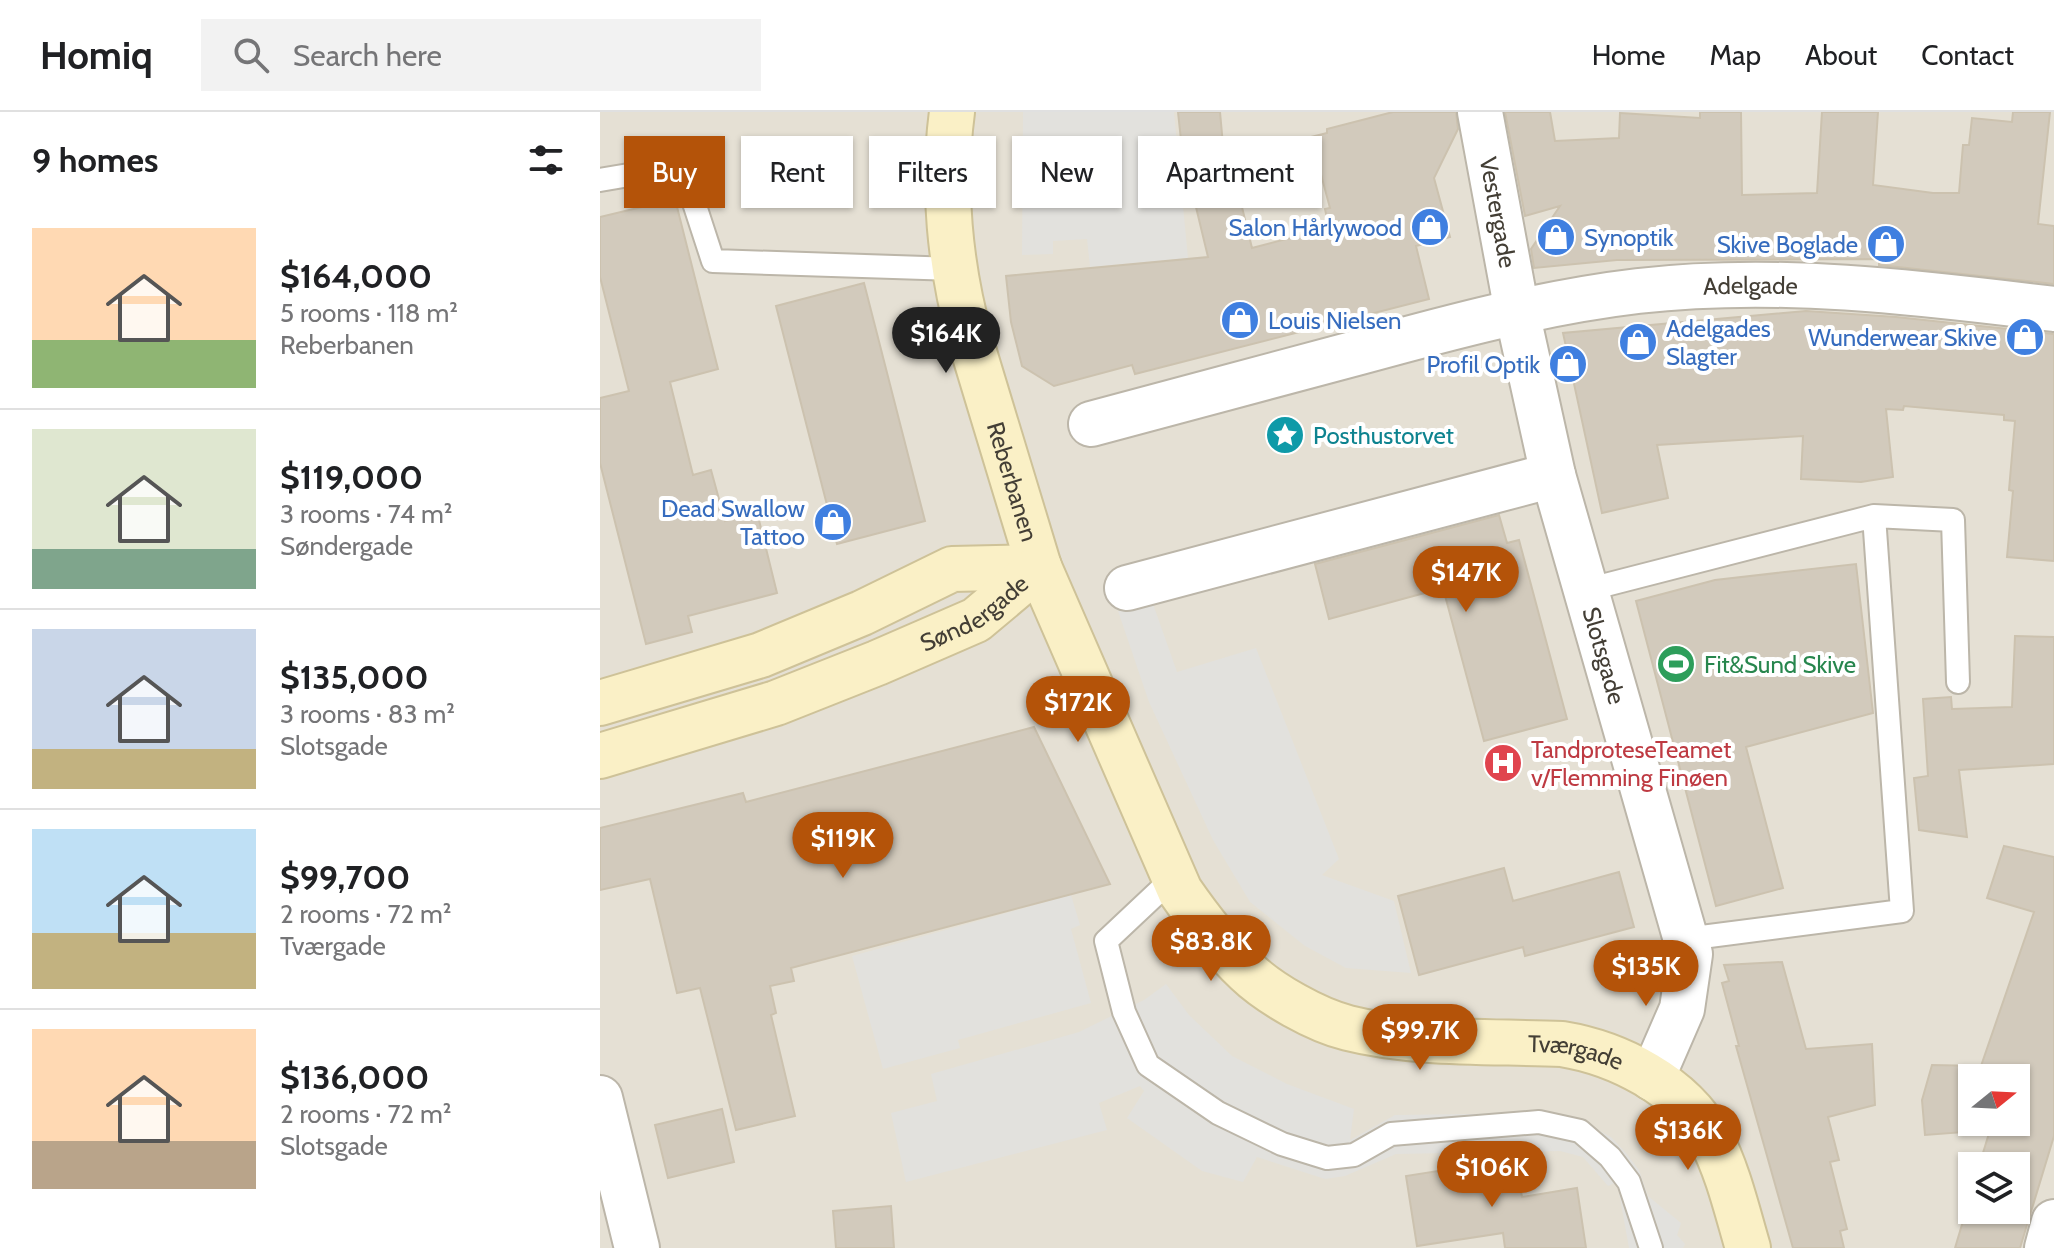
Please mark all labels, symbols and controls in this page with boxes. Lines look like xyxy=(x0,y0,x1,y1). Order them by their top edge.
search box xyxy=(201,19,761,91)
text: Homiq xyxy=(40,32,153,79)
icon: search xyxy=(229,33,273,77)
text: Search here xyxy=(293,37,442,74)
text: Home xyxy=(1592,38,1665,72)
text: Map xyxy=(1709,38,1761,72)
text: About xyxy=(1805,38,1877,72)
text: Contact xyxy=(1921,38,2014,72)
chip: Buy xyxy=(624,136,725,208)
chip: Rent xyxy=(741,136,853,208)
chip: Filters xyxy=(869,136,996,208)
chip: New xyxy=(1012,136,1122,208)
chip: Apartment xyxy=(1138,136,1322,208)
icon: filters xyxy=(524,138,568,182)
text: 9 homes xyxy=(32,139,158,181)
street label: Vestergade xyxy=(1474,154,1523,270)
shop icon: Salon Hårlywood xyxy=(1409,206,1451,248)
place label: Salon Hårlywood xyxy=(1228,213,1402,242)
shop icon: Synoptik xyxy=(1535,216,1577,258)
place label: Synoptik xyxy=(1584,223,1674,252)
shop icon: Skive Boglade xyxy=(1865,223,1907,265)
place label: Skive Boglade xyxy=(1717,230,1858,259)
text: $164,000 xyxy=(280,255,432,297)
icon: home xyxy=(96,260,192,356)
street label: Adelgade xyxy=(1702,270,1798,300)
text: 5 rooms · 118 m² xyxy=(280,297,458,329)
shop icon: Louis Nielsen xyxy=(1219,299,1261,341)
place label: Louis Nielsen xyxy=(1268,306,1401,335)
pin: $164K xyxy=(890,307,1002,375)
place label: Adelgades Slagter xyxy=(1666,314,1771,371)
shop icon: Wunderwear Skive xyxy=(2004,316,2046,358)
text: $164K xyxy=(910,317,982,349)
shop icon: Adelgades Slagter xyxy=(1617,321,1659,363)
place label: Wunderwear Skive xyxy=(1808,323,1997,352)
text: Reberbanen xyxy=(280,329,414,361)
shop icon: Profil Optik xyxy=(1547,343,1589,385)
place label: Profil Optik xyxy=(1427,350,1540,379)
place icon: Posthustorvet xyxy=(1264,414,1306,456)
street label: Reberbanen xyxy=(981,418,1045,545)
place label: Posthustorvet xyxy=(1313,421,1454,450)
text: $119,000 xyxy=(280,456,423,498)
icon: home xyxy=(96,461,192,557)
place label: Dead Swallow Tattoo xyxy=(661,494,806,551)
text: 3 rooms · 74 m² xyxy=(280,498,452,530)
shop icon: Dead Swallow Tattoo xyxy=(812,501,854,543)
text: Søndergade xyxy=(280,530,413,562)
pin: $147K xyxy=(1410,546,1522,614)
text: $147K xyxy=(1431,556,1501,588)
street label: Søndergade xyxy=(915,568,1034,657)
street label: Slotsgade xyxy=(1577,604,1632,707)
sports icon: Fit&Sund Skive xyxy=(1655,643,1697,685)
place label: Fit&Sund Skive xyxy=(1704,650,1856,679)
text: $135,000 xyxy=(280,656,428,698)
icon: home xyxy=(96,661,192,757)
pin: $172K xyxy=(1022,676,1134,744)
text: $172K xyxy=(1044,686,1112,718)
text: 3 rooms · 83 m² xyxy=(280,698,455,730)
text: Slotsgade xyxy=(280,730,388,762)
place label: TandproteseTeamet v/Flemming Finøen xyxy=(1531,735,1731,792)
hospital icon: TandproteseTeamet v/Flemming Finøen xyxy=(1482,742,1524,784)
pin: $119K xyxy=(787,812,899,880)
text: $119K xyxy=(810,822,876,854)
text: $99,700 xyxy=(280,856,410,898)
icon: home xyxy=(96,861,192,957)
text: 2 rooms · 72 m² xyxy=(280,898,451,930)
pin: $83.8K xyxy=(1146,915,1276,983)
text: $83.8K xyxy=(1170,925,1252,957)
text: Tværgade xyxy=(280,930,386,962)
pin: $135K xyxy=(1590,940,1702,1008)
text: $135K xyxy=(1612,950,1680,982)
pin: $99.7K xyxy=(1355,1004,1485,1072)
text: $99.7K xyxy=(1380,1014,1460,1046)
street label: Tværgade xyxy=(1528,1028,1628,1076)
text: $136,000 xyxy=(280,1056,429,1098)
icon: home xyxy=(96,1061,192,1157)
north arrow xyxy=(1958,1064,2030,1136)
map controls xyxy=(1958,1064,2030,1224)
text: 2 rooms · 72 m² xyxy=(280,1098,451,1130)
pin: $136K xyxy=(1632,1104,1744,1172)
text: $136K xyxy=(1653,1114,1723,1146)
text: Slotsgade xyxy=(280,1130,388,1162)
pin: $106K xyxy=(1436,1141,1548,1209)
text: $106K xyxy=(1455,1151,1529,1183)
button: layers xyxy=(1958,1152,2030,1224)

